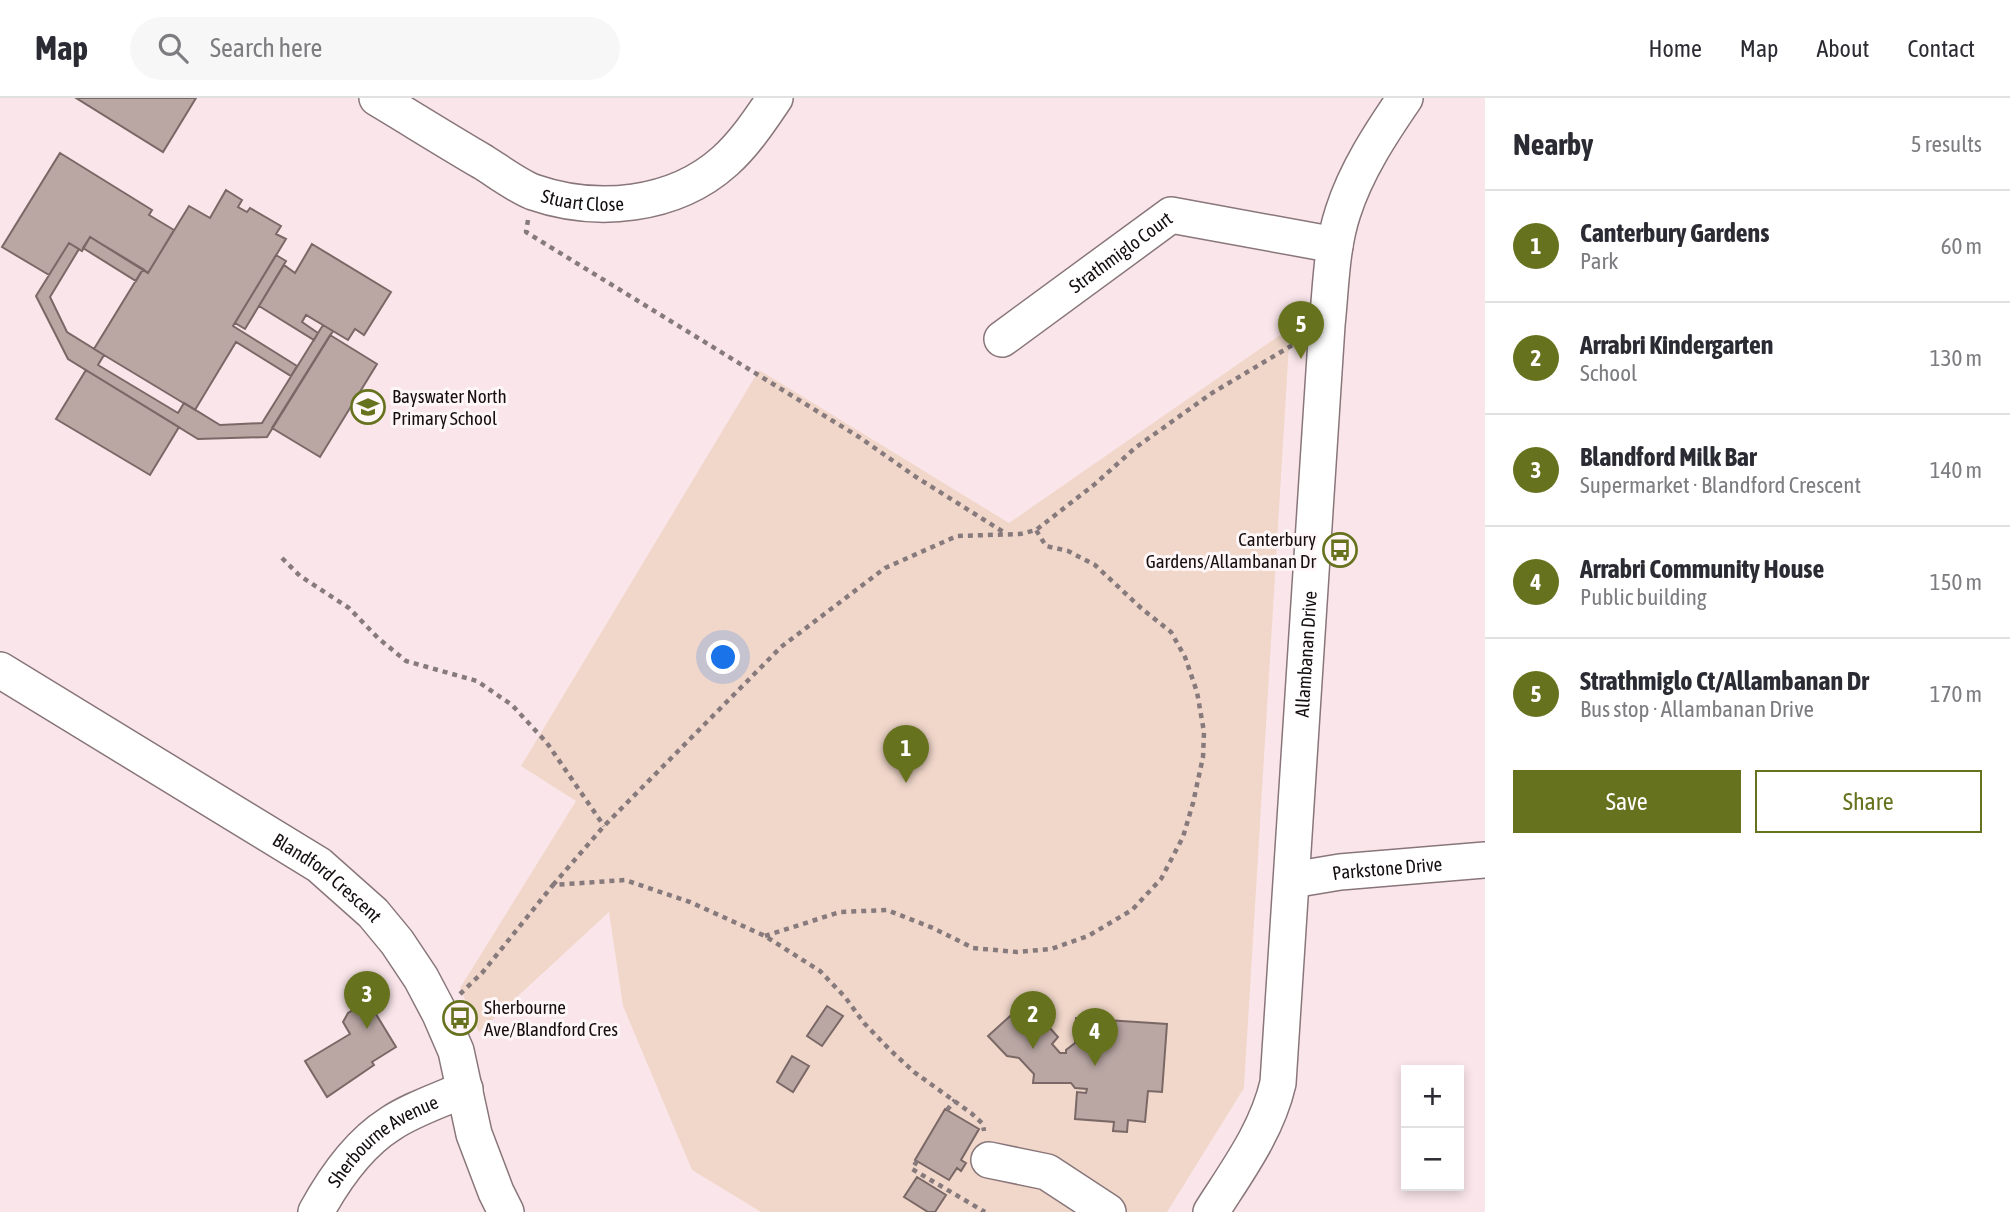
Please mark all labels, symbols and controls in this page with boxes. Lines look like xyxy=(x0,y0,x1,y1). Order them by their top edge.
search box xyxy=(130,17,620,80)
text: Map xyxy=(35,29,88,67)
icon: search xyxy=(154,29,192,67)
text: Search here xyxy=(210,33,322,63)
text: Home xyxy=(1648,35,1702,62)
text: Map xyxy=(1740,35,1778,62)
text: About xyxy=(1816,35,1869,62)
text: Contact xyxy=(1907,35,1975,62)
text: Nearby xyxy=(1513,127,1593,161)
text: 5 results xyxy=(1911,131,1982,157)
street label: Stuart Close xyxy=(539,184,625,215)
street label: Strathmiglo Court xyxy=(1065,207,1176,297)
text: Canterbury Gardens xyxy=(1580,218,1769,248)
text: 1 xyxy=(1531,233,1541,259)
text: 60 m xyxy=(1941,233,1982,259)
text: Park xyxy=(1580,248,1618,274)
pin: 5 xyxy=(1278,301,1324,359)
text: Arrabri Kindergarten xyxy=(1580,330,1773,360)
text: 2 xyxy=(1531,345,1541,371)
text: 130 m xyxy=(1930,345,1982,371)
text: School xyxy=(1580,360,1637,386)
place label: Bayswater North Primary School xyxy=(392,385,507,429)
school or university icon: Bayswater North Primary School xyxy=(349,388,387,426)
text: Blandford Milk Bar xyxy=(1580,442,1757,472)
text: 3 xyxy=(1531,457,1541,483)
text: 140 m xyxy=(1930,457,1982,483)
text: Supermarket · Blandford Crescent xyxy=(1580,472,1861,498)
place label: Canterbury Gardens/Allambanan Dr xyxy=(1146,528,1316,572)
bus stop icon: Canterbury Gardens/Allambanan Dr xyxy=(1321,531,1359,569)
text: Arrabri Community House xyxy=(1580,554,1824,584)
text: 4 xyxy=(1531,569,1541,595)
text: 150 m xyxy=(1930,569,1982,595)
text: Public building xyxy=(1580,584,1707,610)
street label: Allambanan Drive xyxy=(1291,590,1321,718)
your location xyxy=(706,640,740,674)
text: Strathmiglo Ct/Allambanan Dr xyxy=(1580,666,1869,696)
text: 5 xyxy=(1531,681,1541,707)
text: 170 m xyxy=(1930,681,1982,707)
text: Bus stop · Allambanan Drive xyxy=(1580,696,1814,722)
pin: 1 xyxy=(883,725,929,783)
button: Save xyxy=(1513,770,1741,833)
button: Share xyxy=(1755,770,1982,833)
street label: Blandford Crescent xyxy=(269,828,387,926)
street label: Parkstone Drive xyxy=(1331,853,1443,884)
pin: 3 xyxy=(344,971,390,1029)
pin: 2 xyxy=(1010,991,1056,1049)
place label: Sherbourne Ave/Blandford Cres xyxy=(484,996,618,1040)
bus stop icon: Sherbourne Ave/Blandford Cres xyxy=(441,999,479,1037)
pin: 4 xyxy=(1072,1008,1118,1066)
map controls xyxy=(1401,1065,1464,1191)
button: + xyxy=(1401,1065,1464,1128)
street label: Sherbourne Avenue xyxy=(323,1091,441,1191)
button: − xyxy=(1401,1128,1464,1191)

